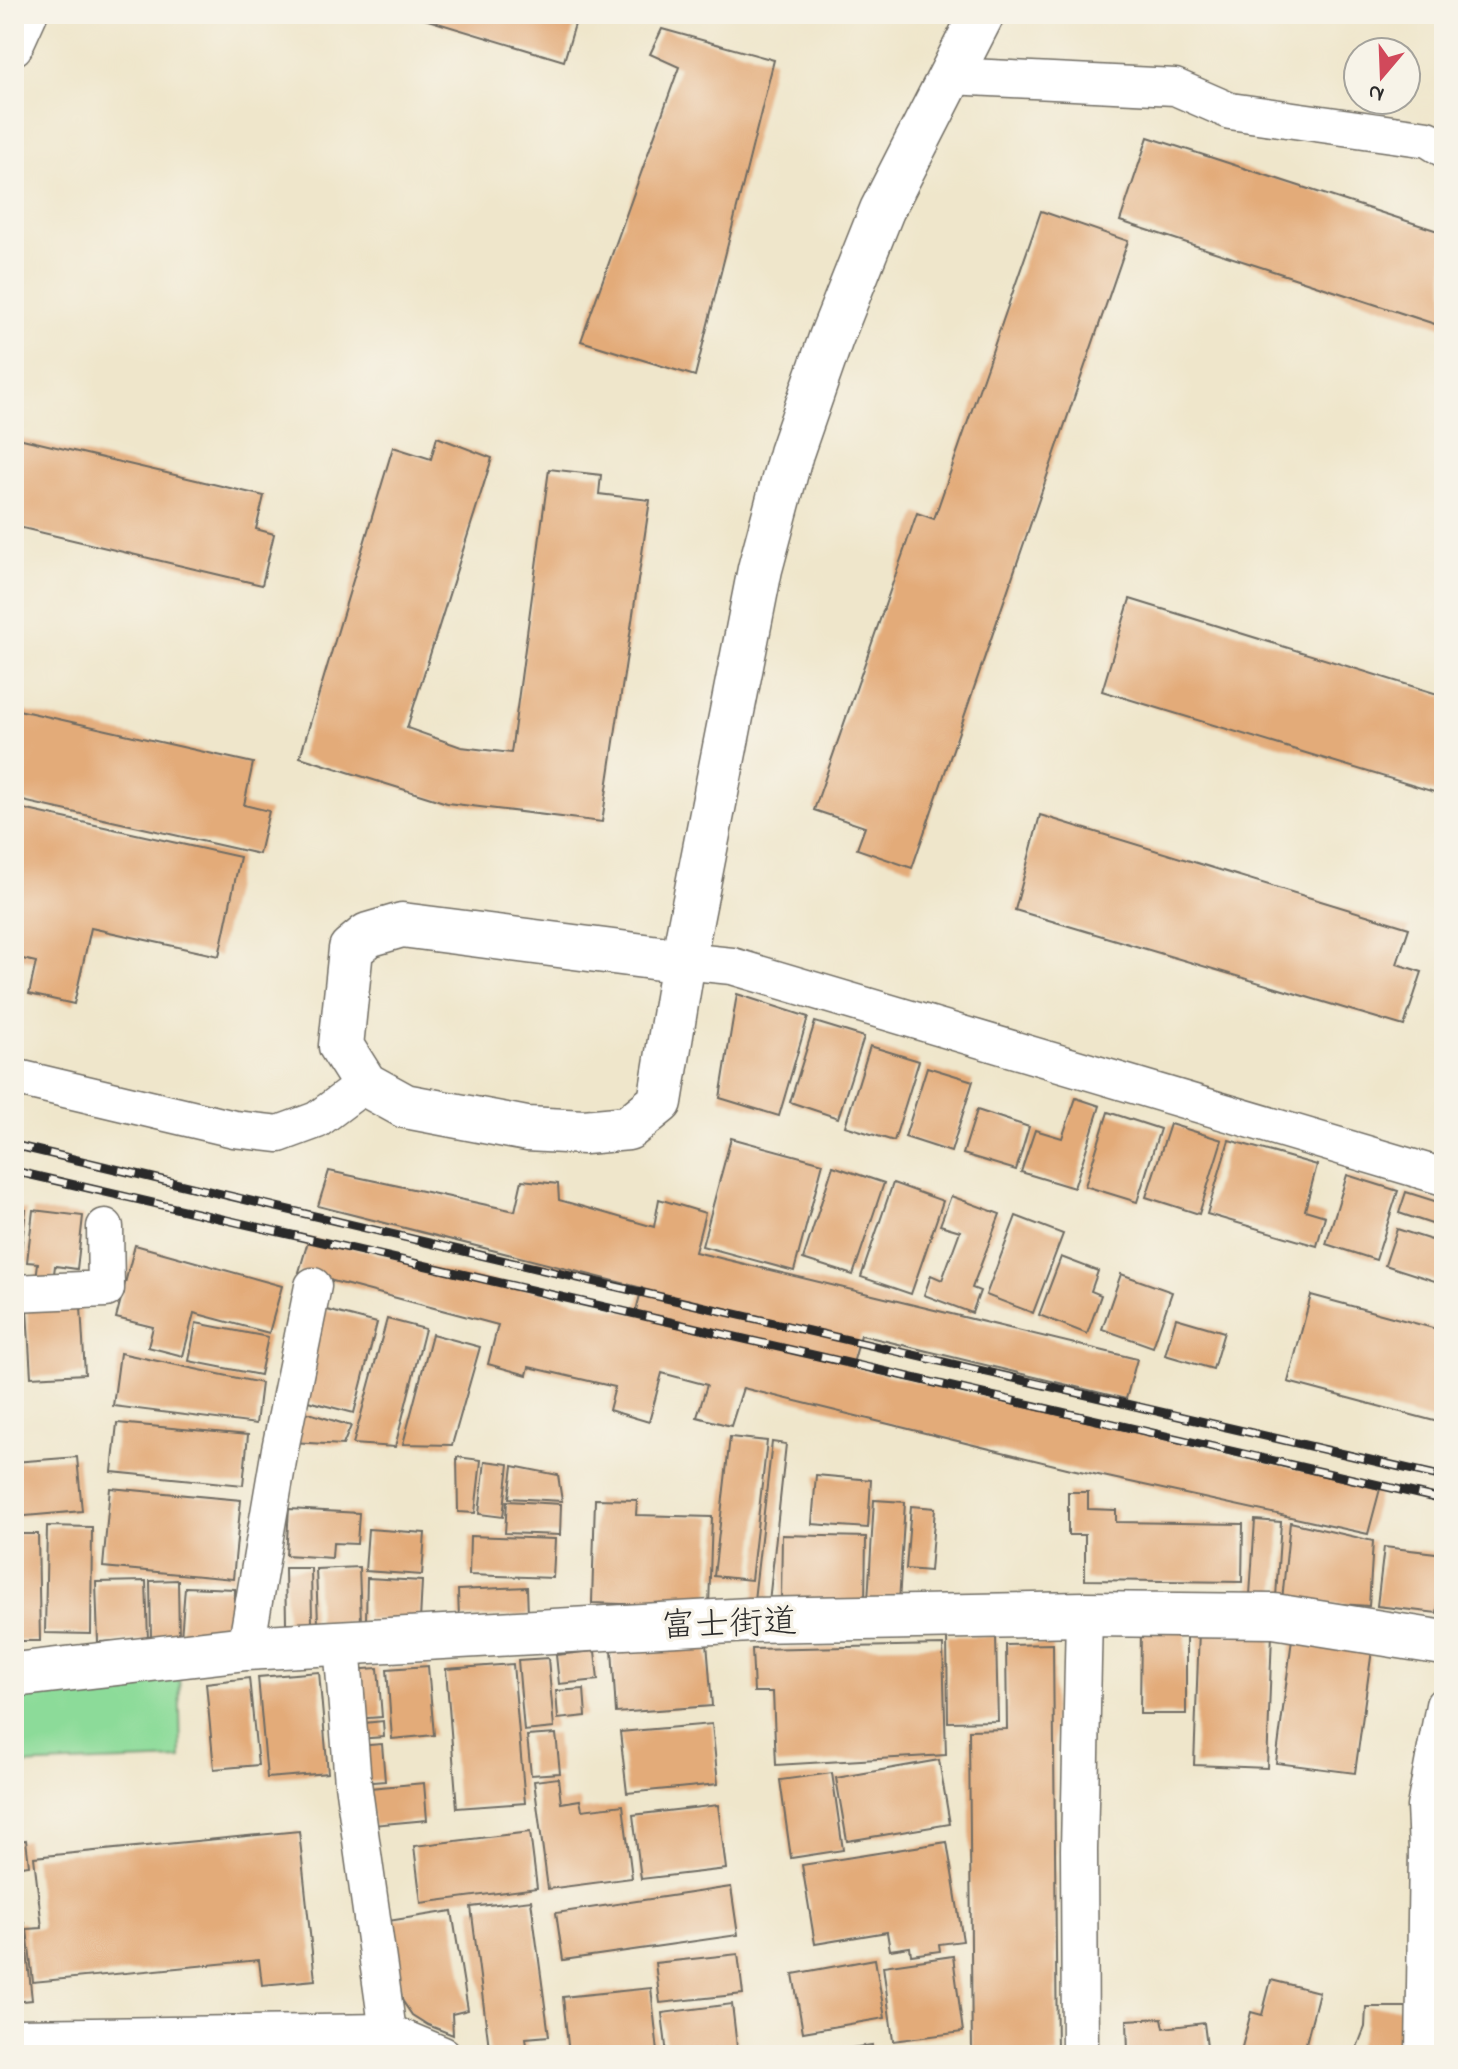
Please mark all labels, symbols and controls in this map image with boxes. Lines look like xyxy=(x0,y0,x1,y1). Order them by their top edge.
north arrow xyxy=(1342,36,1422,116)
text: N xyxy=(1364,75,1389,110)
street label: 富士街道 xyxy=(660,1599,798,1653)

